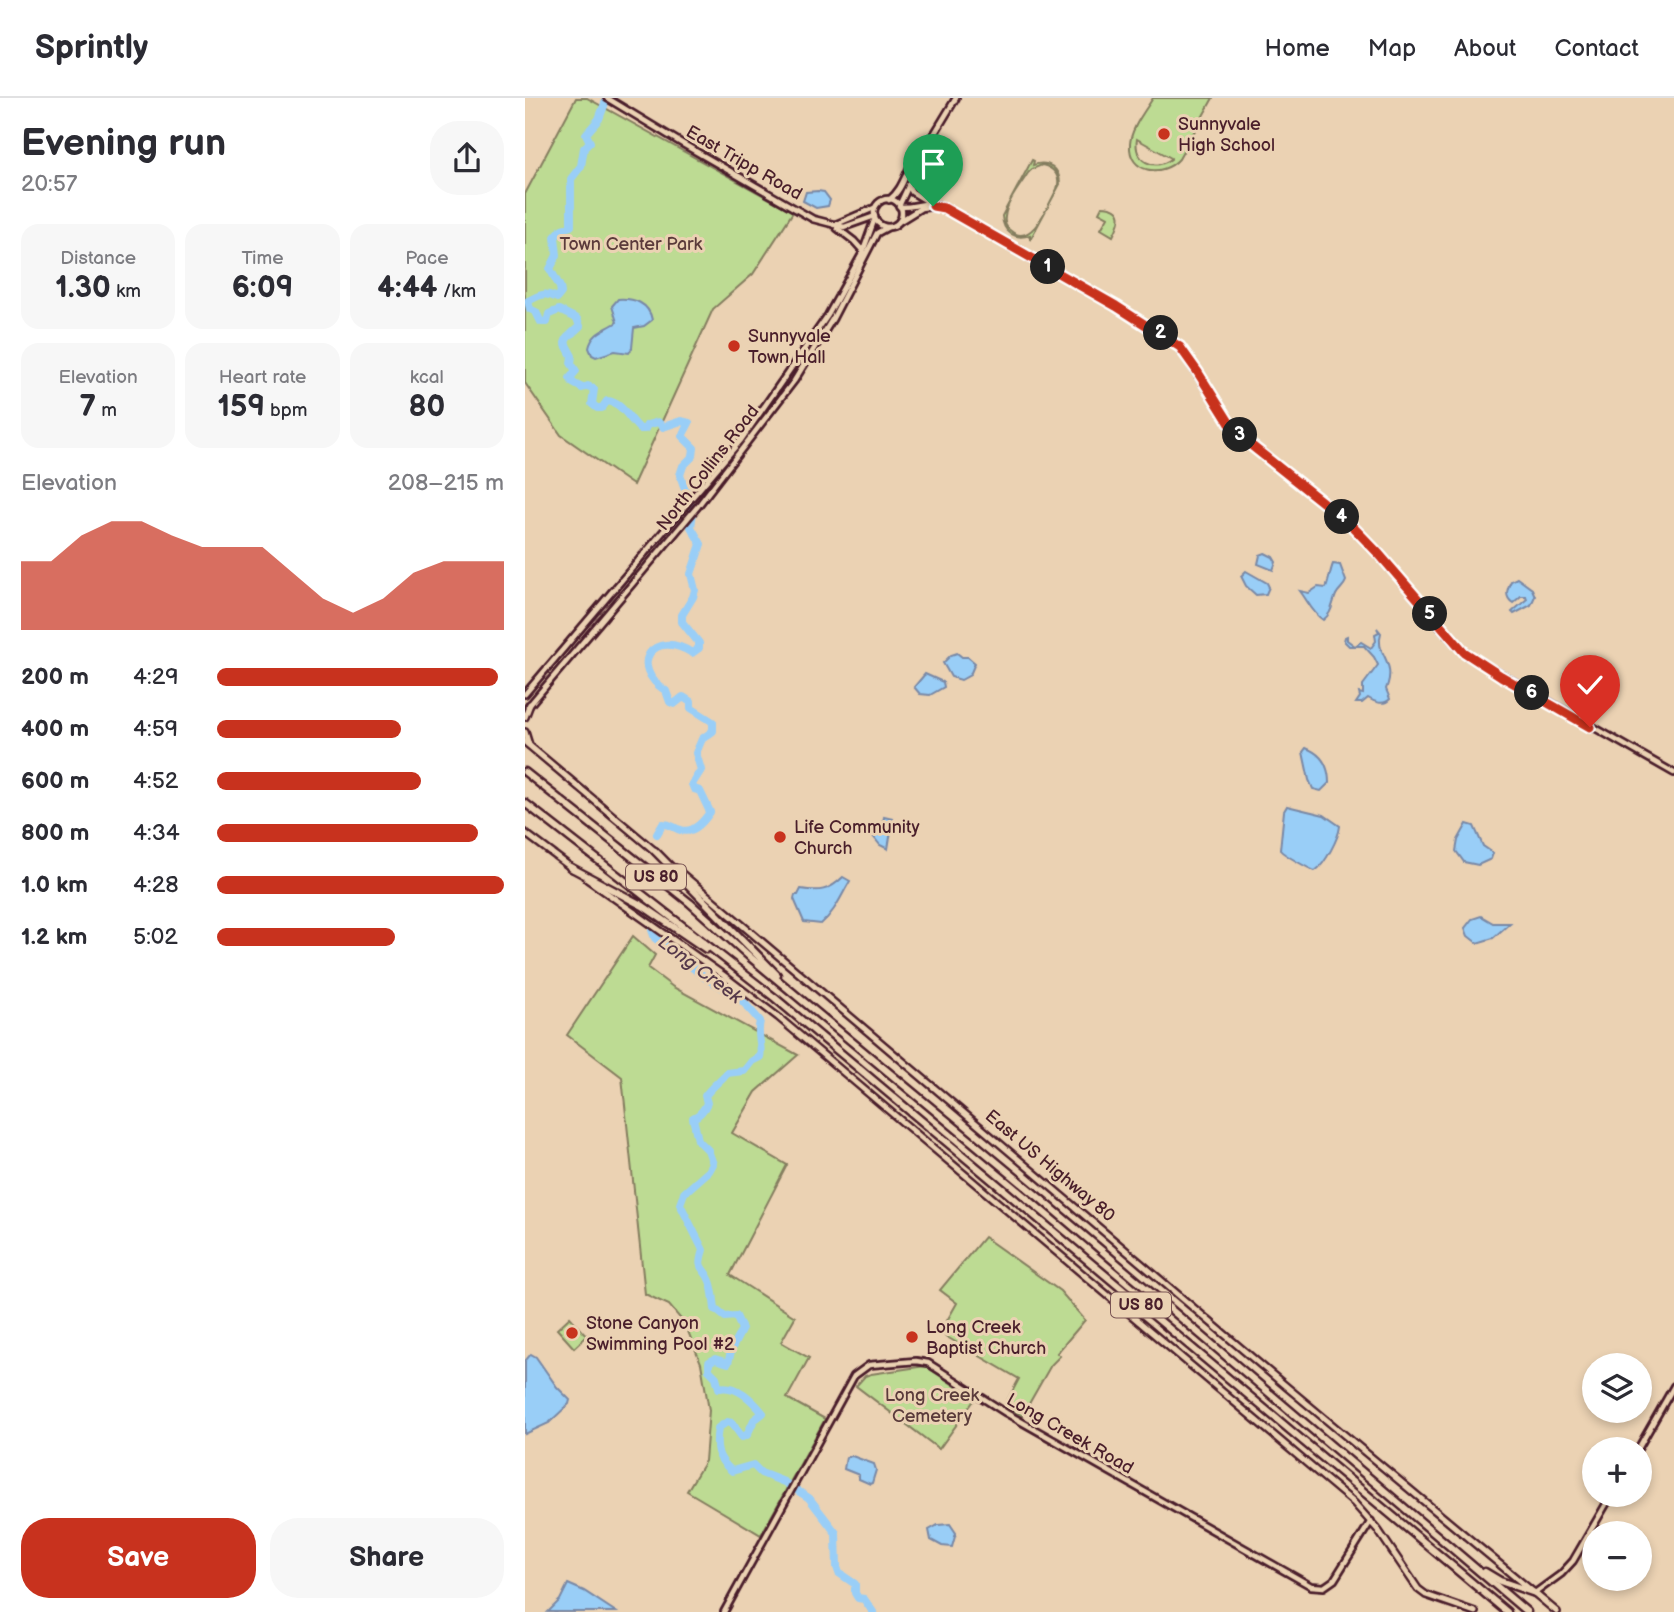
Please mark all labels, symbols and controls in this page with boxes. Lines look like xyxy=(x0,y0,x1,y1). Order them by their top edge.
text: Sprintly xyxy=(35,28,148,68)
text: Home xyxy=(1265,34,1330,63)
text: Map xyxy=(1368,34,1416,63)
text: About xyxy=(1454,34,1516,63)
text: Contact xyxy=(1554,34,1639,63)
place label: Sunnyvale High School xyxy=(1178,114,1275,156)
text: Evening run xyxy=(21,121,226,166)
button: share xyxy=(430,121,504,195)
street label: East Tripp Road xyxy=(682,121,806,205)
marker: Sunnyvale High School xyxy=(1156,126,1172,142)
pin xyxy=(903,134,963,206)
icon: arrive xyxy=(914,145,952,183)
text: 20:57 xyxy=(21,170,77,198)
park label: Town Center Park xyxy=(560,234,703,255)
text: Distance xyxy=(60,247,136,270)
text: Time xyxy=(241,247,284,270)
text: Pace xyxy=(405,247,448,270)
pin: 1 xyxy=(1030,250,1065,284)
text: 1 xyxy=(1044,255,1052,278)
text: 1.30 xyxy=(55,270,111,306)
text: 6:09 xyxy=(232,270,293,306)
text: 4:44 xyxy=(377,270,438,306)
text: km xyxy=(111,280,141,303)
text: /km xyxy=(438,280,476,303)
pin: 2 xyxy=(1143,316,1179,350)
text: 2 xyxy=(1155,321,1166,344)
place label: Sunnyvale Town Hall xyxy=(748,326,831,368)
marker: Sunnyvale Town Hall xyxy=(726,338,742,354)
text: Elevation xyxy=(59,366,138,389)
text: Heart rate xyxy=(219,366,306,389)
text: kcal xyxy=(410,366,444,389)
text: 7 xyxy=(79,389,96,425)
text: 159 xyxy=(217,389,265,425)
text: 80 xyxy=(408,389,445,425)
text: m xyxy=(96,399,117,422)
text: bpm xyxy=(265,399,308,422)
street label: North Collins Road xyxy=(652,401,764,535)
pin: 3 xyxy=(1223,418,1257,452)
text: 3 xyxy=(1234,423,1245,446)
text: Elevation xyxy=(21,469,117,497)
text: 208–215 m xyxy=(388,469,504,497)
pin: 4 xyxy=(1325,500,1359,534)
text: 4 xyxy=(1336,505,1347,528)
pin: 5 xyxy=(1413,596,1447,632)
text: 5 xyxy=(1424,602,1435,625)
pin xyxy=(1560,655,1620,727)
text: 200 m xyxy=(21,663,89,691)
text: 4:29 xyxy=(133,663,179,691)
icon: check xyxy=(1571,666,1609,704)
pin: 6 xyxy=(1515,676,1549,710)
text: 6 xyxy=(1526,681,1537,704)
text: 400 m xyxy=(21,715,89,743)
text: 4:59 xyxy=(133,715,178,743)
text: 600 m xyxy=(21,767,89,795)
text: 4:52 xyxy=(133,767,178,795)
place label: Life Community Church xyxy=(794,817,921,859)
text: 800 m xyxy=(21,819,89,847)
text: 4:34 xyxy=(133,819,180,847)
marker: Life Community Church xyxy=(772,829,788,845)
road number: US 80 xyxy=(626,864,686,890)
text: 1.0 km xyxy=(21,871,88,899)
text: 4:28 xyxy=(133,871,179,899)
text: 1.2 km xyxy=(21,923,87,951)
text: 5:02 xyxy=(133,923,178,951)
water label: Long Creek xyxy=(653,931,747,1009)
street label: East US Highway 80 xyxy=(981,1106,1119,1226)
road number: US 80 xyxy=(1111,1292,1171,1317)
place label: Stone Canyon Swimming Pool #2 xyxy=(586,1313,735,1355)
place label: Long Creek Baptist Church xyxy=(926,1317,1046,1359)
marker: Stone Canyon Swimming Pool #2 xyxy=(564,1325,580,1341)
marker: Long Creek Baptist Church xyxy=(904,1329,920,1345)
map controls xyxy=(1582,1353,1652,1591)
button: layers xyxy=(1582,1353,1652,1423)
park label: Long Creek Cemetery xyxy=(885,1385,979,1427)
street label: Long Creek Road xyxy=(1003,1389,1137,1479)
button: + xyxy=(1582,1437,1652,1507)
button: Save xyxy=(21,1518,256,1598)
button: Share xyxy=(270,1518,504,1598)
button: − xyxy=(1582,1521,1652,1591)

